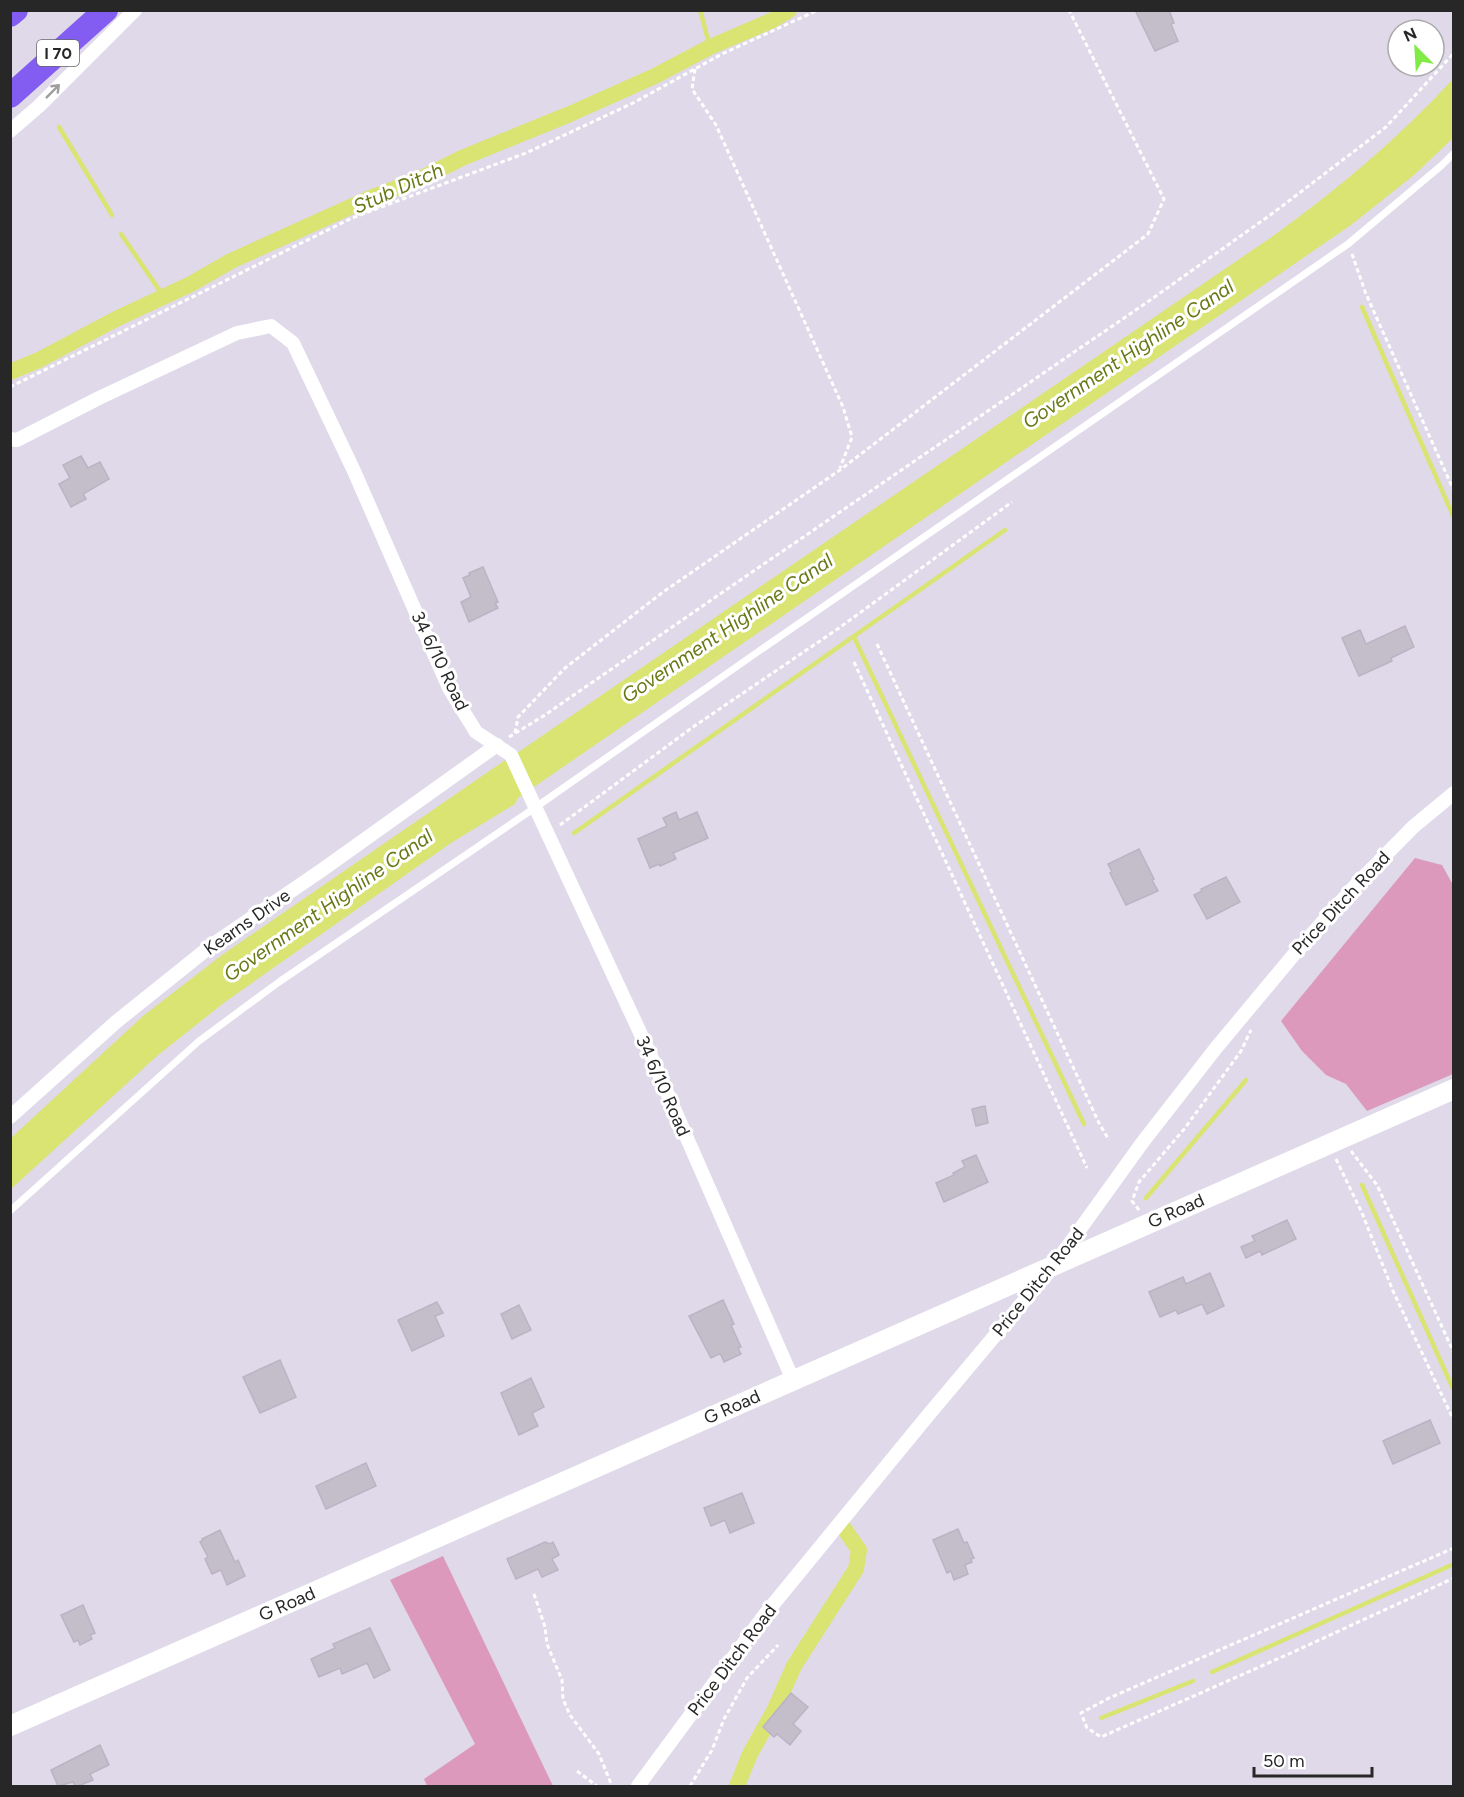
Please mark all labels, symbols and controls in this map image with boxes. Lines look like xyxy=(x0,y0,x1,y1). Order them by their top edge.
north arrow xyxy=(1386,18,1446,78)
text: N xyxy=(1401,24,1420,46)
road number: I 70 xyxy=(37,40,79,66)
one-way arrow xyxy=(46,84,61,99)
water label: Stub Ditch xyxy=(349,158,447,218)
water label: Government Highline Canal xyxy=(1018,274,1239,434)
water label: Government Highline Canal xyxy=(617,548,838,708)
street label: 34 6/10 Road xyxy=(407,608,473,714)
water label: Government Highline Canal xyxy=(219,823,438,986)
street label: Price Ditch Road xyxy=(1287,847,1395,959)
street label: Kearns Drive xyxy=(200,884,295,960)
street label: 34 6/10 Road xyxy=(631,1032,695,1140)
street label: G Road xyxy=(1144,1189,1208,1233)
street label: Price Ditch Road xyxy=(987,1223,1089,1341)
street label: G Road xyxy=(700,1385,764,1429)
street label: G Road xyxy=(255,1582,319,1626)
street label: Price Ditch Road xyxy=(683,1600,781,1720)
scale bar xyxy=(1254,1740,1372,1778)
text: 50 m xyxy=(1263,1750,1305,1772)

